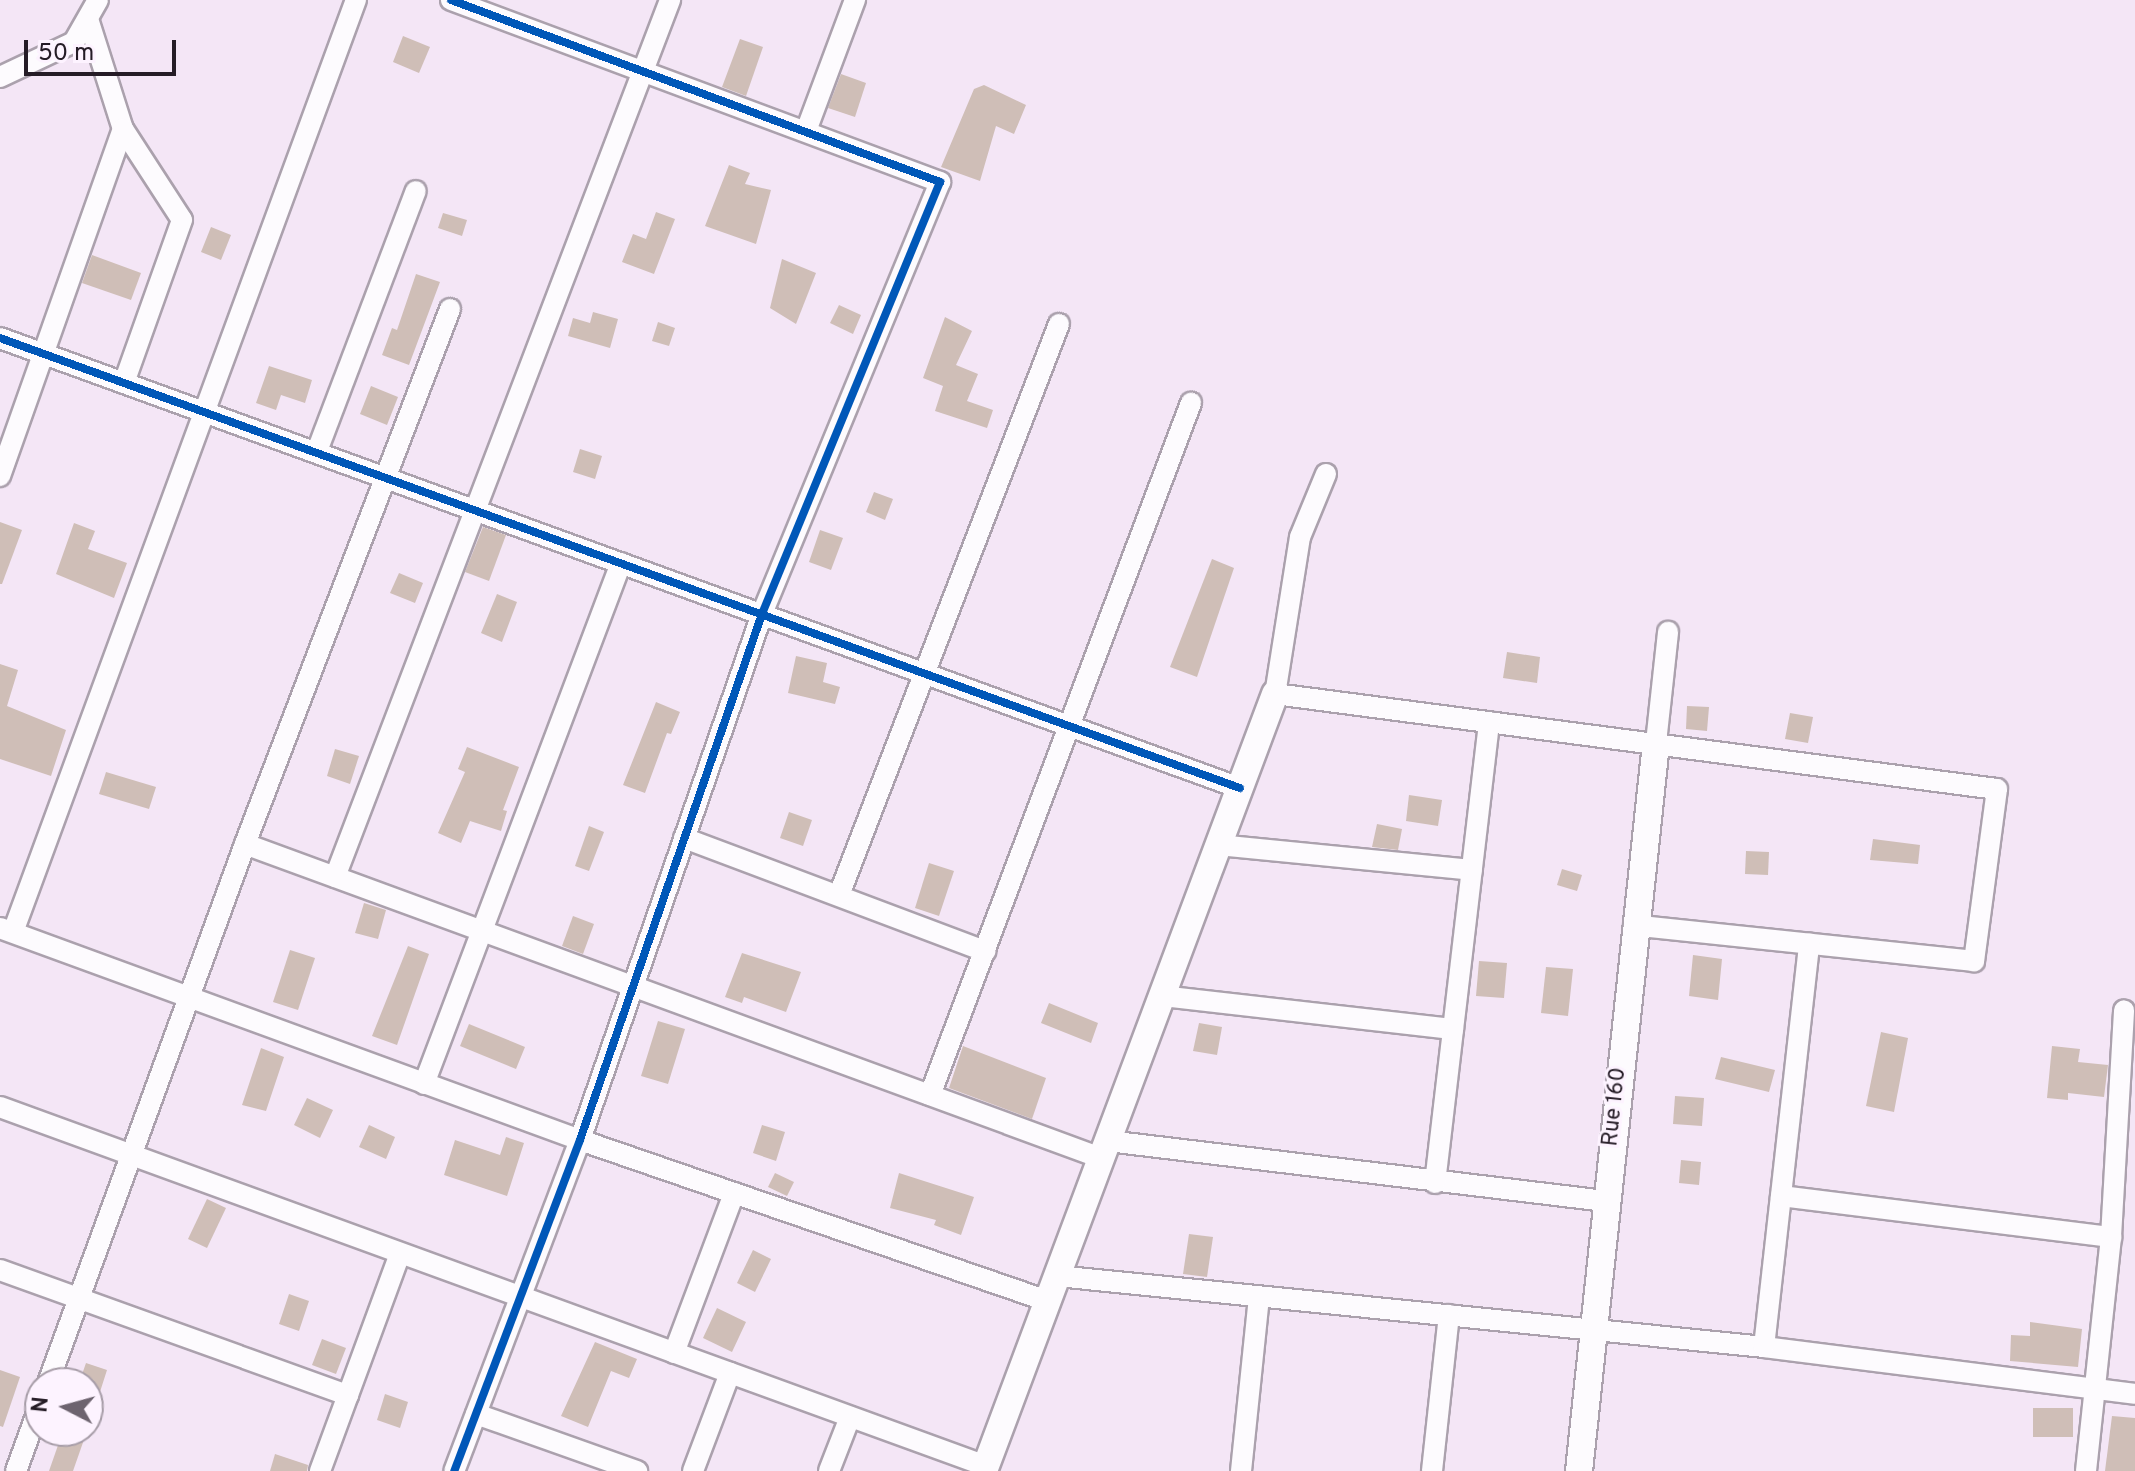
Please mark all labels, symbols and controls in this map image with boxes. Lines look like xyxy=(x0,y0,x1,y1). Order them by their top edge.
scale bar xyxy=(28,24,180,74)
text: 50 m xyxy=(38,39,94,69)
street label: Rue 160 xyxy=(1598,1066,1632,1148)
north arrow xyxy=(24,1367,104,1447)
text: N xyxy=(27,1395,56,1414)

